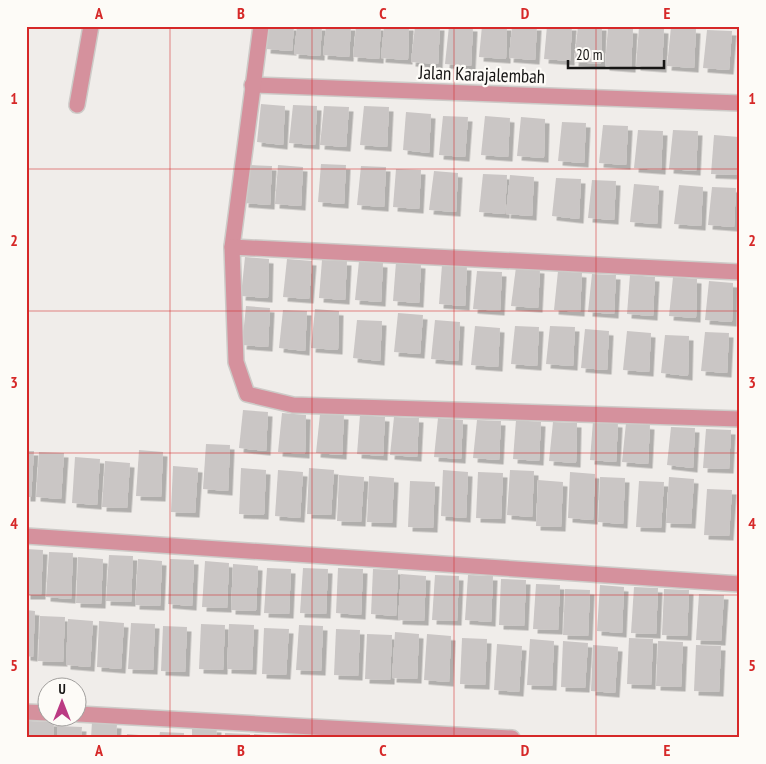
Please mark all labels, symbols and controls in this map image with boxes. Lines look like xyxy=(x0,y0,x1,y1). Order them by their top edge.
text: A xyxy=(94,3,104,23)
text: B xyxy=(237,3,245,23)
text: C xyxy=(379,3,387,23)
text: D xyxy=(521,3,530,23)
text: E xyxy=(664,3,671,23)
scale bar xyxy=(568,38,665,70)
text: 20 m xyxy=(576,45,602,64)
street label: Jalan Karajalembah xyxy=(417,60,546,88)
text: 1 xyxy=(10,88,18,108)
text: 1 xyxy=(748,88,756,108)
text: 2 xyxy=(10,230,18,250)
text: 2 xyxy=(748,230,756,250)
text: 3 xyxy=(10,372,18,392)
text: 3 xyxy=(748,372,756,392)
text: 4 xyxy=(10,513,18,533)
text: 4 xyxy=(748,513,756,533)
text: 5 xyxy=(10,655,18,675)
text: 5 xyxy=(748,655,756,675)
north arrow xyxy=(38,676,88,726)
text: U xyxy=(58,680,66,698)
text: A xyxy=(94,740,104,760)
text: B xyxy=(237,740,245,760)
text: C xyxy=(379,740,387,760)
text: D xyxy=(521,740,530,760)
text: E xyxy=(664,740,671,760)

